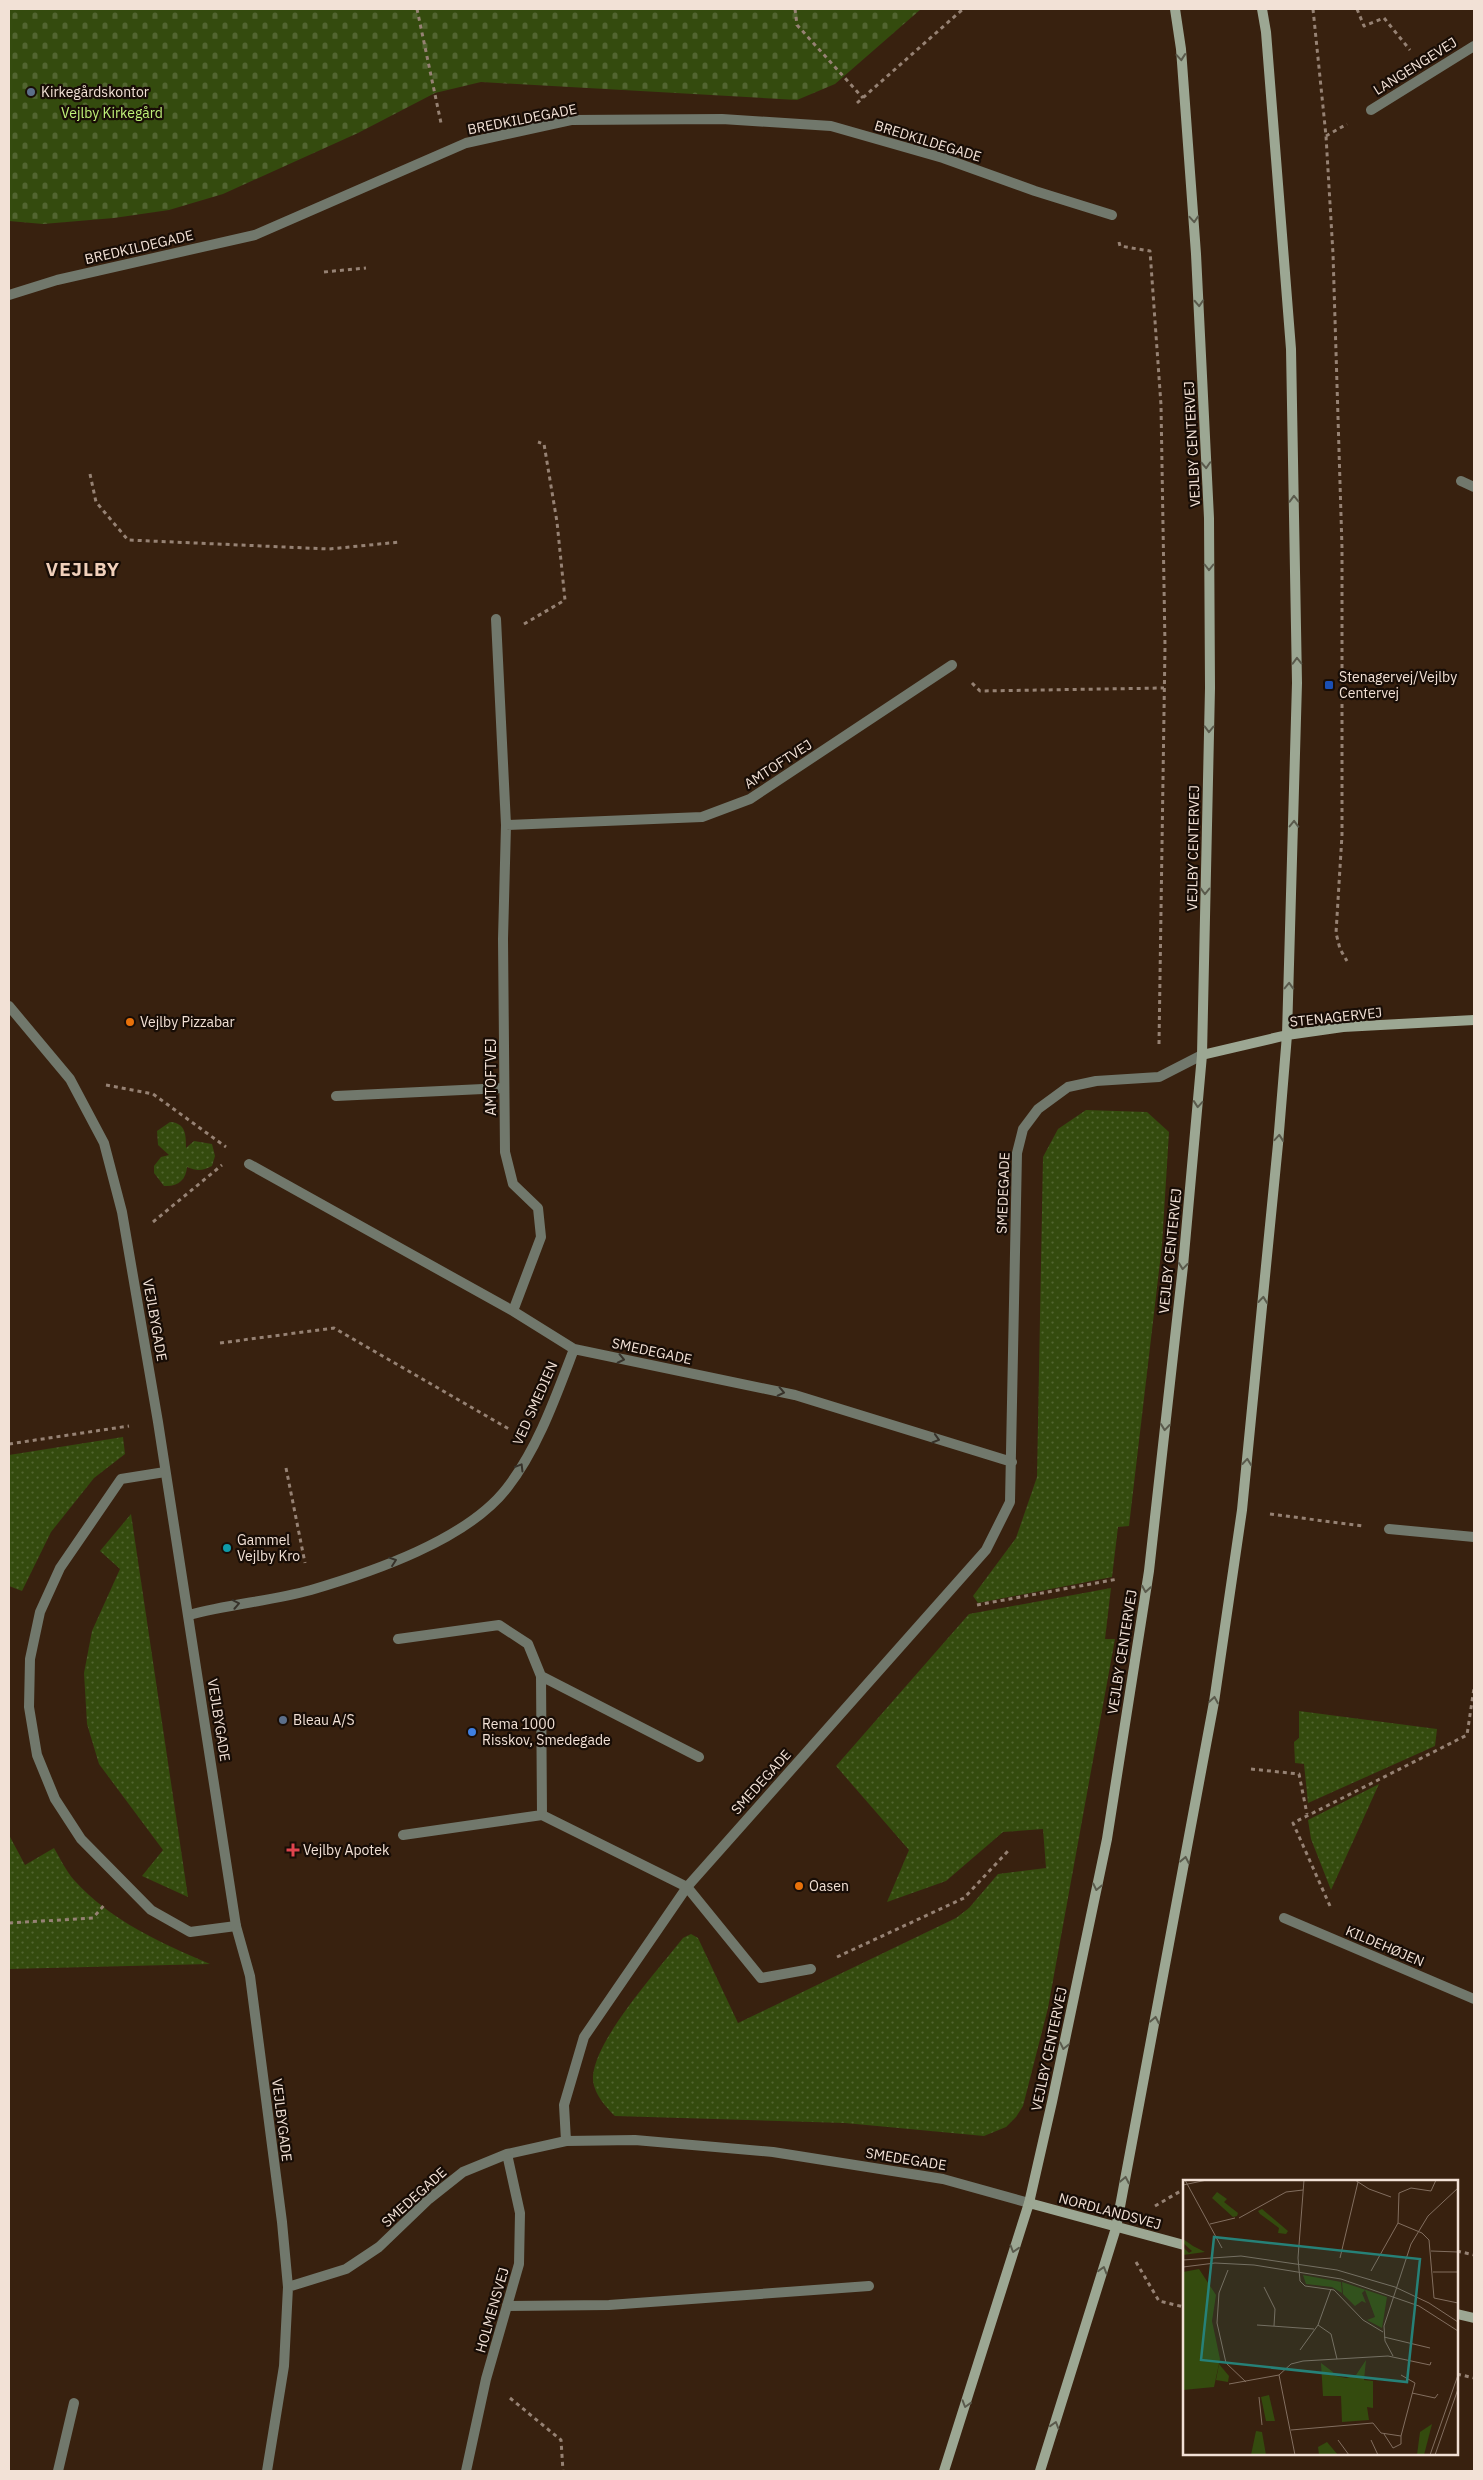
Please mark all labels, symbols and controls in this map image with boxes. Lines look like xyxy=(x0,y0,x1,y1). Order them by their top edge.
street label: LANGENGEVEJ xyxy=(1370,33,1460,99)
one-way arrow xyxy=(1176,53,1187,61)
place label: Kirkegårdskontor xyxy=(41,83,149,101)
marker: Kirkegårdskontor xyxy=(25,86,37,98)
street label: BREDKILDEGADE xyxy=(466,100,578,138)
park label: Vejlby Kirkegård xyxy=(61,104,163,122)
street label: BREDKILDEGADE xyxy=(872,116,984,166)
one-way arrow xyxy=(1188,215,1199,223)
street label: BREDKILDEGADE xyxy=(83,226,195,268)
one-way arrow xyxy=(1193,299,1204,307)
street label: VEJLBY CENTERVEJ xyxy=(1180,381,1204,507)
one-way arrow xyxy=(1201,461,1212,469)
one-way arrow xyxy=(1288,495,1299,503)
district label: VEJLBY xyxy=(46,557,120,581)
one-way arrow xyxy=(1204,563,1214,571)
one-way arrow xyxy=(1291,657,1302,665)
place label: Stenagervej/Vejlby Centervej xyxy=(1339,668,1457,702)
marker: Stenagervej/Vejlby Centervej xyxy=(1323,679,1335,691)
one-way arrow xyxy=(1204,726,1214,733)
street label: AMTOFTVEJ xyxy=(741,735,815,793)
street label: VEJLBY CENTERVEJ xyxy=(1183,785,1203,911)
one-way arrow xyxy=(1289,819,1299,827)
one-way arrow xyxy=(1200,888,1211,896)
one-way arrow xyxy=(1284,982,1295,990)
street label: STENAGERVEJ xyxy=(1289,1003,1383,1031)
place label: Vejlby Pizzabar xyxy=(140,1013,235,1031)
marker: Vejlby Pizzabar xyxy=(124,1016,136,1028)
street label: AMTOFTVEJ xyxy=(482,1038,500,1116)
one-way arrow xyxy=(1193,1100,1204,1108)
one-way arrow xyxy=(1273,1134,1284,1142)
street label: SMEDEGADE xyxy=(993,1152,1013,1234)
street label: VEJLBY CENTERVEJ xyxy=(1154,1187,1186,1315)
one-way arrow xyxy=(1178,1262,1189,1270)
street label: VEJLBYGADE xyxy=(139,1277,171,1363)
one-way arrow xyxy=(1257,1296,1268,1304)
street label: SMEDEGADE xyxy=(610,1334,694,1368)
one-way arrow xyxy=(617,1353,626,1363)
street label: VED SMEDIEN xyxy=(508,1358,562,1448)
one-way arrow xyxy=(776,1386,785,1397)
one-way arrow xyxy=(1160,1424,1171,1432)
one-way arrow xyxy=(932,1433,940,1443)
one-way arrow xyxy=(1241,1457,1252,1465)
one-way arrow xyxy=(513,1463,523,1472)
place label: Gammel Vejlby Kro xyxy=(237,1531,300,1565)
marker: Gammel Vejlby Kro xyxy=(221,1542,233,1554)
one-way arrow xyxy=(388,1557,396,1567)
one-way arrow xyxy=(1141,1585,1152,1593)
street label: VEJLBY CENTERVEJ xyxy=(1103,1588,1141,1716)
one-way arrow xyxy=(232,1600,241,1610)
street label: VEJLBYGADE xyxy=(204,1677,234,1763)
one-way arrow xyxy=(1209,1696,1219,1705)
place label: Bleau A/S xyxy=(293,1711,355,1729)
marker: Bleau A/S xyxy=(277,1714,289,1726)
place label: Rema 1000 Risskov, Smedegade xyxy=(482,1715,611,1749)
marker: Rema 1000 Risskov, Smedegade xyxy=(466,1726,478,1738)
street label: SMEDEGADE xyxy=(727,1746,795,1818)
place label: Vejlby Apotek xyxy=(303,1841,390,1859)
marker: Vejlby Apotek xyxy=(287,1844,299,1856)
one-way arrow xyxy=(1179,1856,1189,1865)
place label: Oasen xyxy=(809,1877,849,1895)
marker: Oasen xyxy=(793,1880,805,1892)
one-way arrow xyxy=(1092,1882,1103,1891)
street label: KILDEHØJEN xyxy=(1343,1921,1427,1971)
street label: VEJLBY CENTERVEJ xyxy=(1027,1985,1071,2113)
one-way arrow xyxy=(1149,2016,1160,2024)
one-way arrow xyxy=(1059,2041,1070,2050)
street label: VEJLBYGADE xyxy=(268,2077,296,2163)
street label: SMEDEGADE xyxy=(864,2144,948,2174)
street label: SMEDEGADE xyxy=(378,2163,450,2231)
one-way arrow xyxy=(1120,2175,1130,2184)
inset map xyxy=(1183,2180,1458,2455)
street label: NORDLANDSVEJ xyxy=(1057,2189,1163,2233)
one-way arrow xyxy=(1010,2244,1020,2253)
street label: HOLMENSVEJ xyxy=(471,2265,513,2355)
one-way arrow xyxy=(1097,2266,1107,2274)
one-way arrow xyxy=(961,2399,971,2408)
one-way arrow xyxy=(1049,2421,1059,2430)

